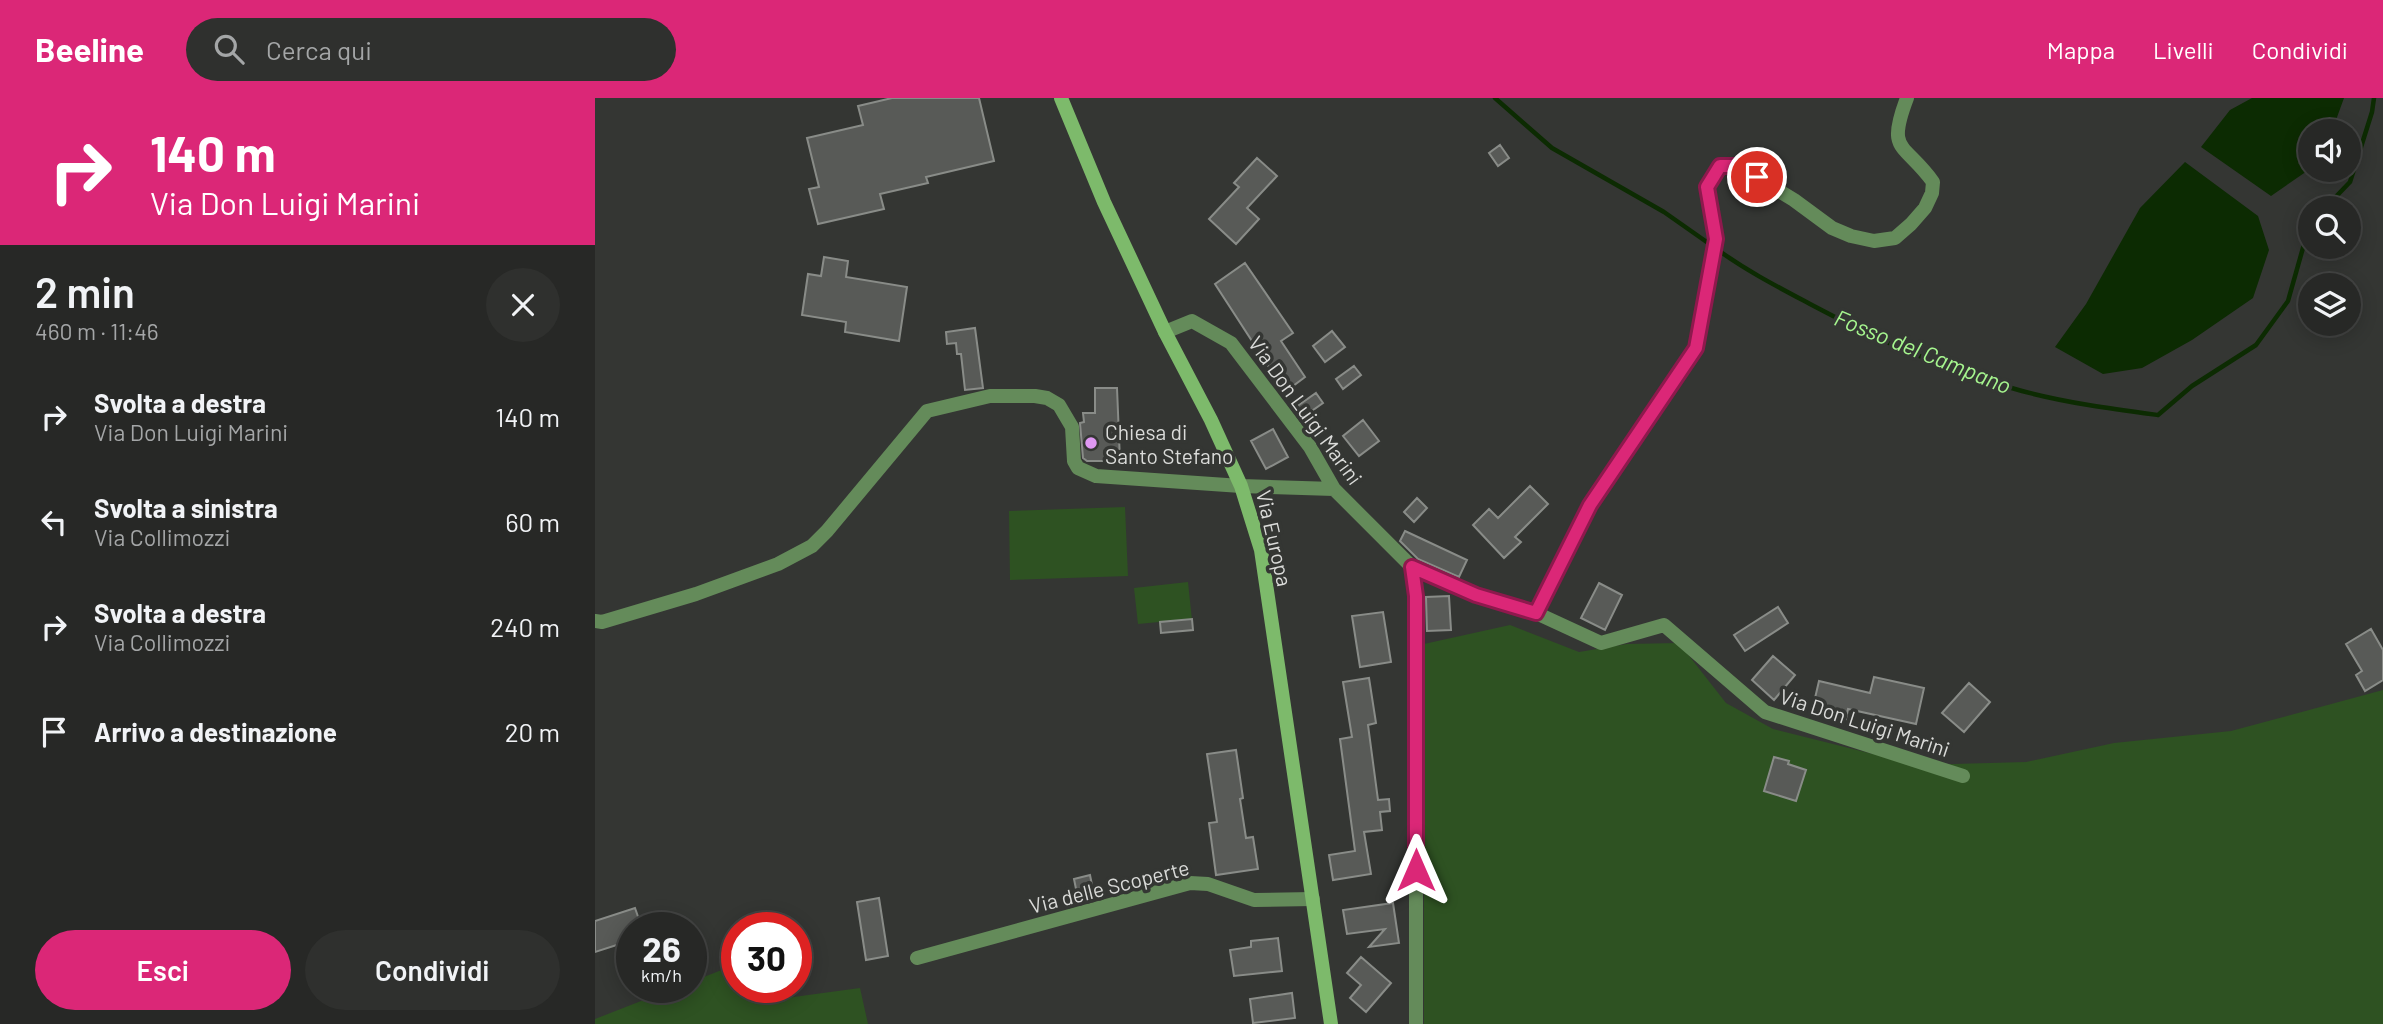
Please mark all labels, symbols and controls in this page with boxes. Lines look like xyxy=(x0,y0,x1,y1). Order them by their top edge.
search box xyxy=(186,18,676,81)
text: Beeline xyxy=(35,29,144,69)
icon: search xyxy=(210,30,248,68)
text: Cerca qui xyxy=(266,34,372,65)
text: Mappa xyxy=(2047,35,2115,64)
text: Livelli xyxy=(2153,35,2214,64)
text: Condividi xyxy=(2252,35,2348,64)
map controls xyxy=(2298,119,2361,336)
button: sound xyxy=(2298,119,2361,182)
text: 140 m xyxy=(150,123,276,182)
icon: right xyxy=(35,126,126,217)
pin xyxy=(1727,147,1787,207)
icon: arrive xyxy=(1738,158,1776,196)
text: Via Don Luigi Marini xyxy=(150,183,420,221)
button: search xyxy=(2298,196,2361,259)
text: 2 min xyxy=(35,266,135,316)
button: close xyxy=(486,268,560,342)
button: layers xyxy=(2298,273,2361,336)
water label: Fosso del Campano xyxy=(1831,303,2015,399)
text: 460 m · 11:46 xyxy=(35,317,159,345)
street label: Via Don Luigi Marini xyxy=(1244,331,1368,489)
text: Svolta a destra xyxy=(94,387,266,418)
icon: right xyxy=(35,398,73,436)
text: 140 m xyxy=(495,401,560,432)
text: Via Don Luigi Marini xyxy=(94,418,288,446)
place label: Chiesa di Santo Stefano xyxy=(1105,419,1233,468)
marker: Chiesa di Santo Stefano xyxy=(1083,435,1099,451)
street label: Via Europa xyxy=(1252,487,1298,589)
text: Svolta a sinistra xyxy=(94,492,278,523)
icon: left xyxy=(35,503,73,541)
text: 60 m xyxy=(505,506,560,537)
text: Via Collimozzi xyxy=(94,523,230,551)
text: Svolta a destra xyxy=(94,597,266,628)
icon: right xyxy=(35,608,73,646)
text: 240 m xyxy=(490,611,560,642)
text: Via Collimozzi xyxy=(94,628,230,656)
street label: Via Don Luigi Marini xyxy=(1777,683,1953,761)
icon: arrive xyxy=(35,713,73,751)
text: Arrivo a destinazione xyxy=(94,716,337,747)
text: 20 m xyxy=(505,716,560,747)
position arrow xyxy=(1379,833,1453,907)
street label: Via delle Scoperte xyxy=(1026,854,1192,918)
speed limit sign: 30 xyxy=(721,912,812,1003)
text: 26 xyxy=(642,927,681,969)
button: Esci xyxy=(35,930,291,1010)
button: Condividi xyxy=(305,930,560,1010)
text: km/h xyxy=(641,964,682,986)

